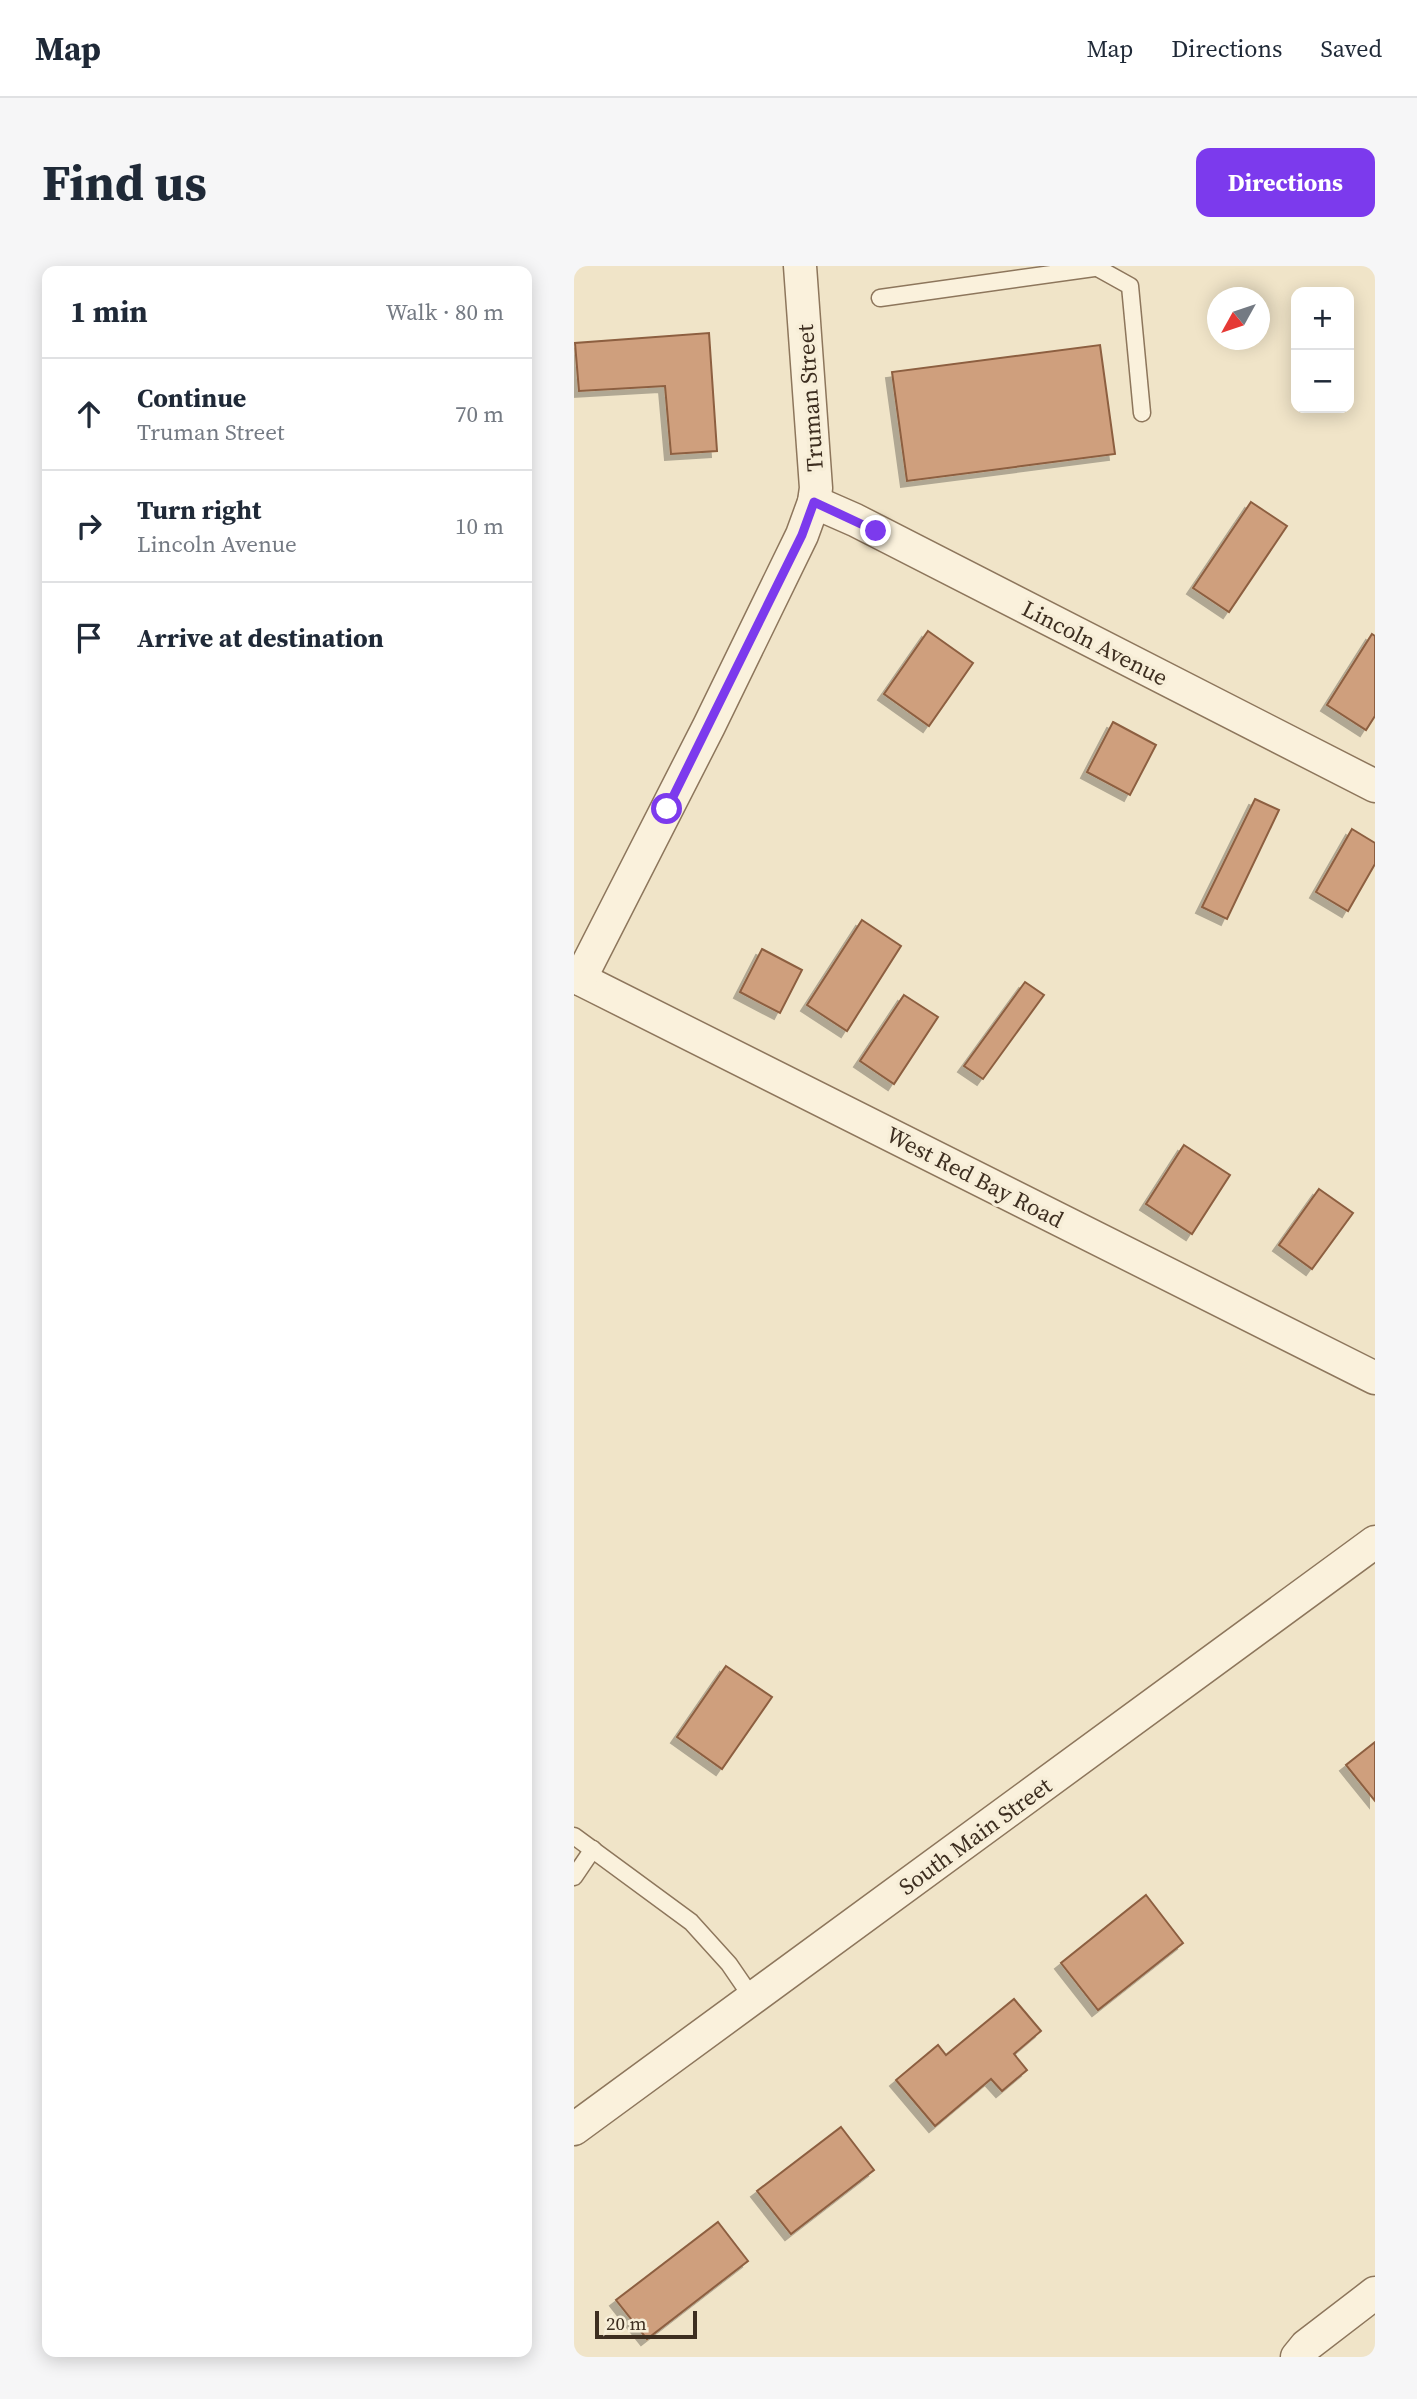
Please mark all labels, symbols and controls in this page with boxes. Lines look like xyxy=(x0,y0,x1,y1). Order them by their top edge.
text: Map xyxy=(35,26,101,71)
text: Map xyxy=(1086,32,1133,65)
text: Directions xyxy=(1171,32,1282,65)
text: Saved xyxy=(1320,32,1382,65)
button: Directions xyxy=(1196,148,1375,217)
text: Find us xyxy=(42,149,207,216)
north arrow xyxy=(1207,287,1270,350)
map controls xyxy=(1291,287,1354,413)
button: + xyxy=(1291,287,1354,350)
text: 1 min xyxy=(70,291,148,332)
text: Walk · 80 m xyxy=(386,296,504,328)
street label: Truman Street xyxy=(789,323,831,473)
button: − xyxy=(1291,350,1354,413)
text: Continue xyxy=(137,380,246,416)
icon: ahead xyxy=(70,395,108,433)
text: 70 m xyxy=(455,398,504,430)
text: Truman Street xyxy=(137,416,284,448)
text: Turn right xyxy=(137,492,261,528)
icon: right xyxy=(70,507,108,545)
text: 10 m xyxy=(455,510,504,542)
route end xyxy=(860,515,891,546)
text: Lincoln Avenue xyxy=(137,528,297,560)
street label: Lincoln Avenue xyxy=(1017,592,1173,694)
icon: arrive xyxy=(70,619,108,657)
text: Arrive at destination xyxy=(137,620,384,656)
route start xyxy=(651,793,682,824)
street label: West Red Bay Road xyxy=(881,1118,1069,1236)
street label: South Main Street xyxy=(892,1769,1058,1902)
scale bar xyxy=(595,2308,696,2340)
text: 20 m xyxy=(606,2310,647,2336)

